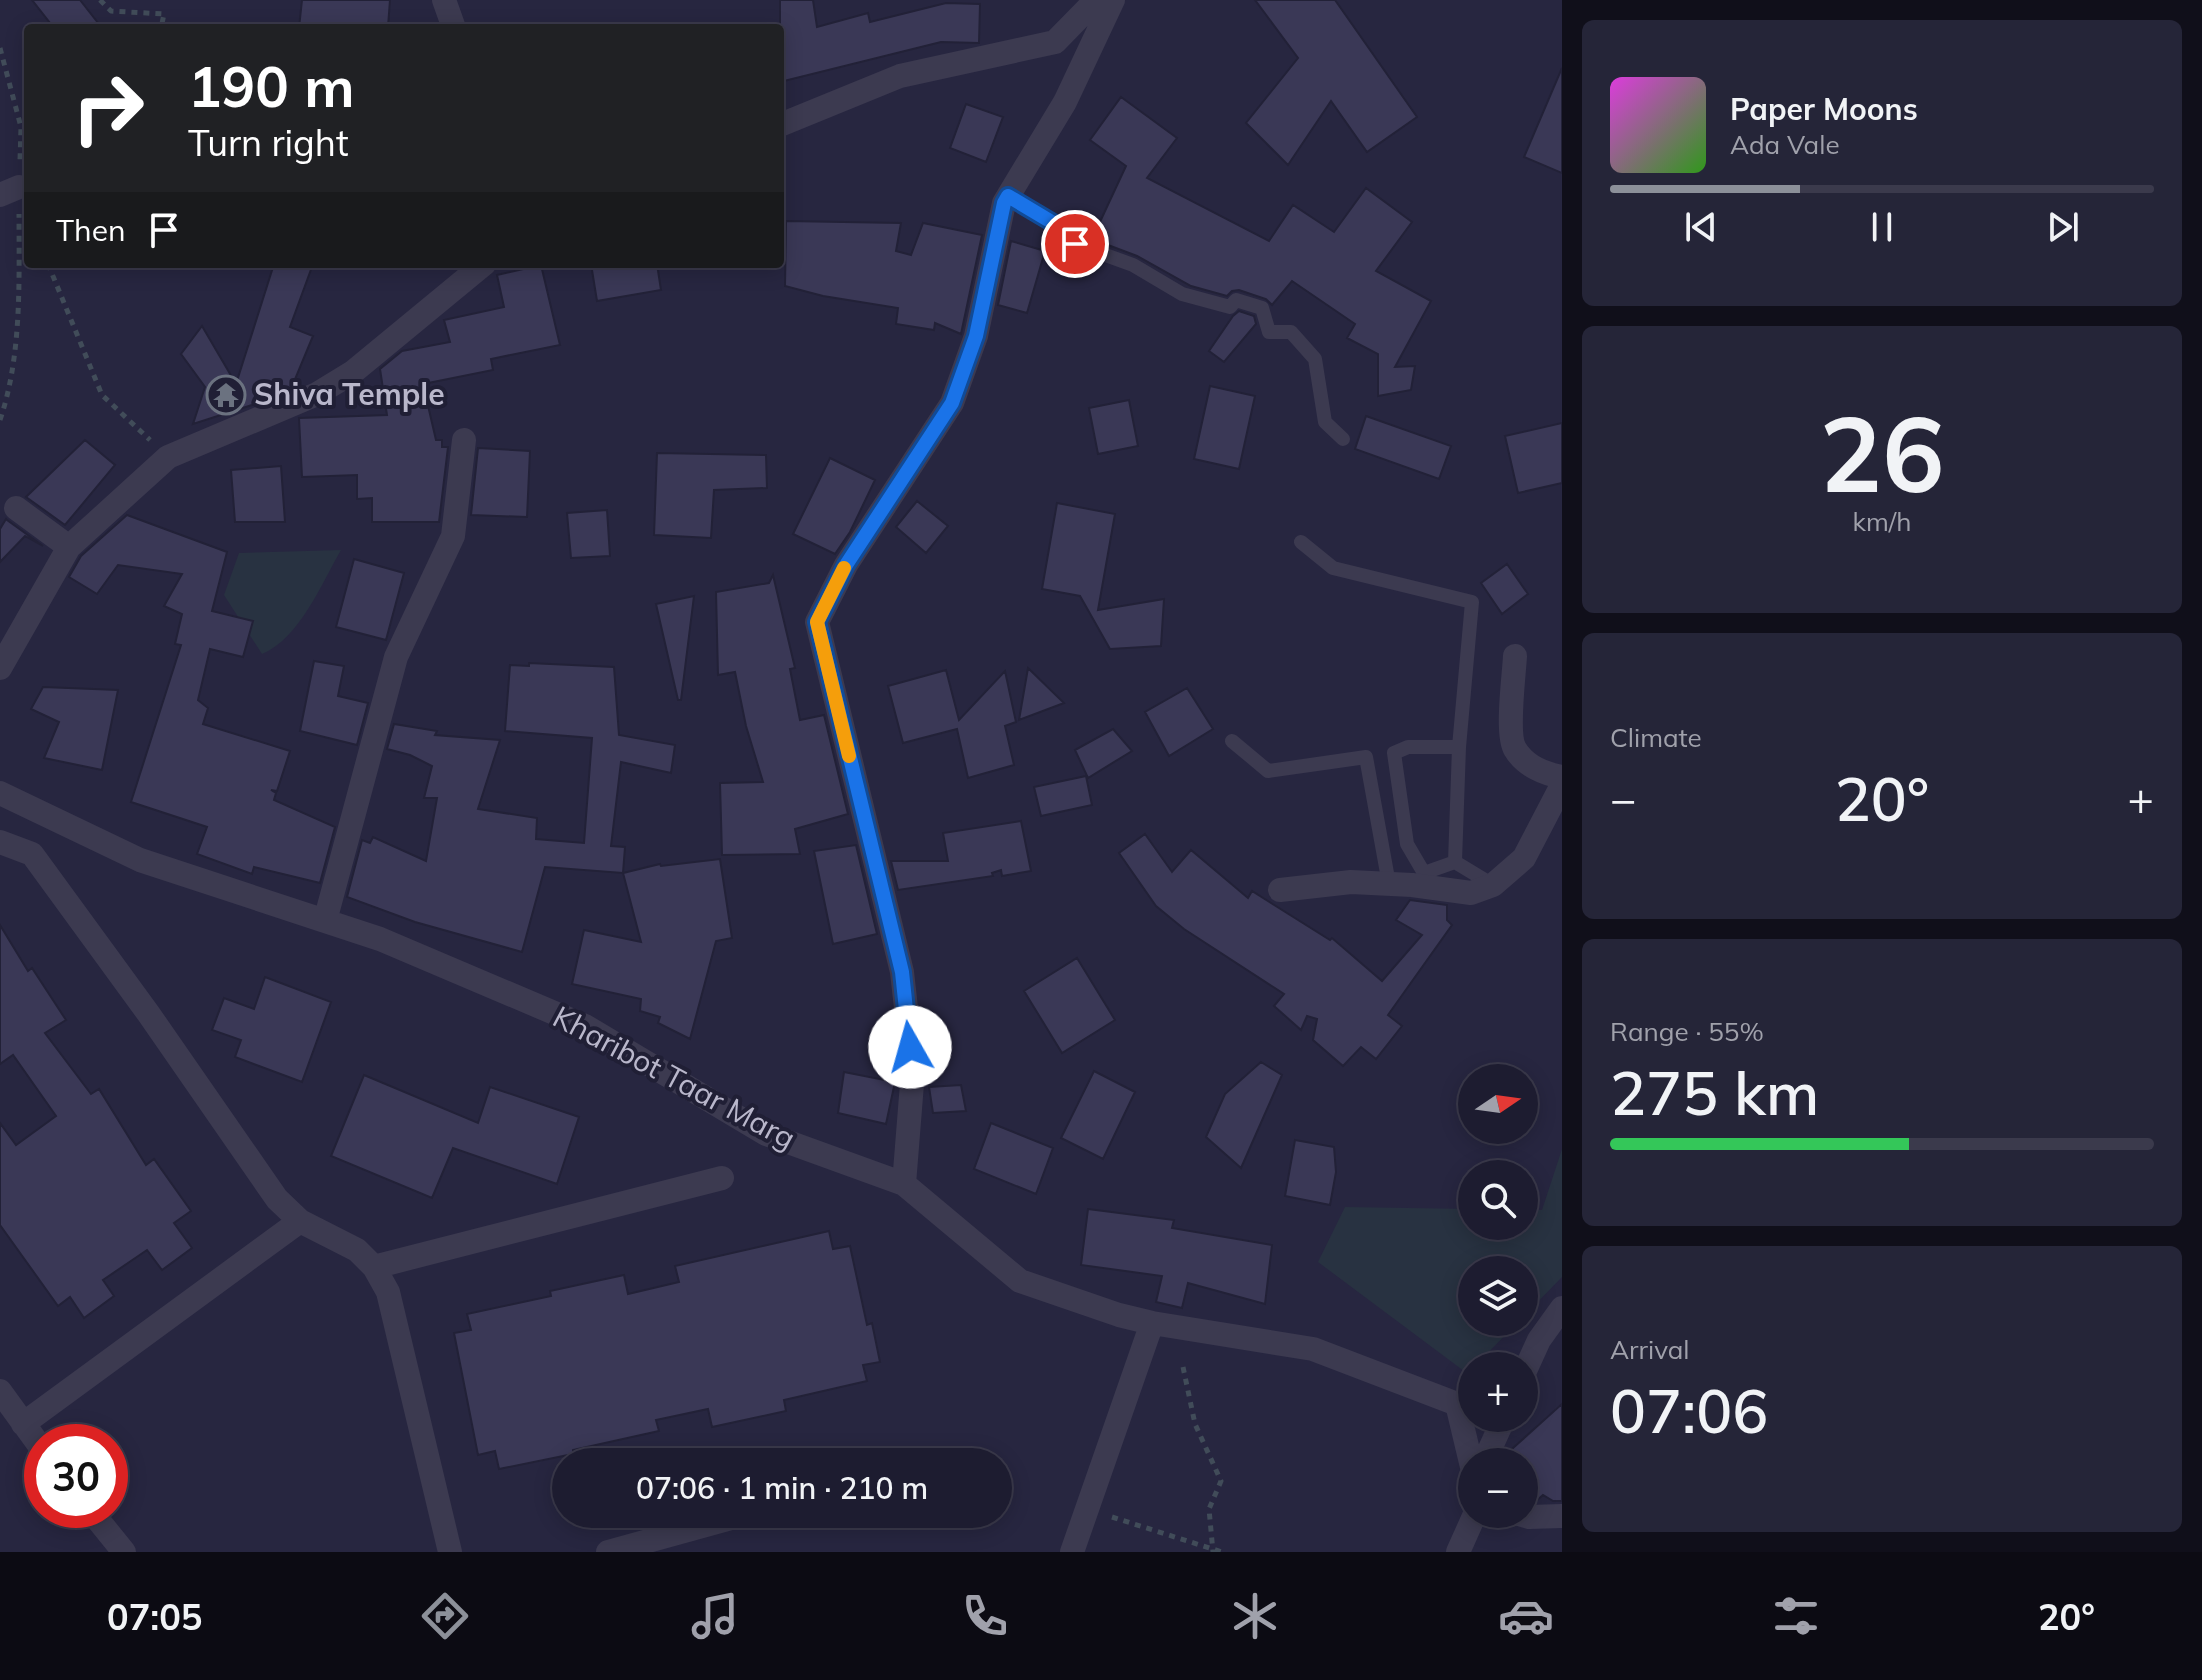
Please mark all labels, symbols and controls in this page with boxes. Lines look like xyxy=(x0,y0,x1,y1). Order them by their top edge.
text: 190 m xyxy=(188,51,355,121)
icon: right xyxy=(56,56,160,160)
text: Paper Moons xyxy=(1730,90,1918,128)
text: Turn right xyxy=(188,120,349,165)
text: Ada Vale xyxy=(1730,128,1840,161)
icon: previous xyxy=(1679,205,1723,249)
icon: pause xyxy=(1860,205,1904,249)
icon: next xyxy=(2041,205,2085,249)
icon: arrive xyxy=(142,208,186,252)
pin xyxy=(1041,210,1109,278)
text: Then xyxy=(56,211,126,249)
icon: arrive xyxy=(1053,222,1097,266)
temple icon: Shiva Temple xyxy=(205,374,247,416)
place label: Shiva Temple xyxy=(254,375,445,413)
text: 26 xyxy=(1820,387,1944,518)
text: km/h xyxy=(1853,505,1911,538)
text: Climate xyxy=(1610,721,1702,754)
text: 20° xyxy=(1835,761,1929,836)
text: − xyxy=(1610,771,1636,826)
text: + xyxy=(2128,771,2154,826)
street label: Kharibot Taar Marg xyxy=(547,997,802,1157)
position arrow xyxy=(868,1005,952,1089)
text: Range · 55% xyxy=(1610,1015,1764,1048)
text: 275 km xyxy=(1610,1055,1819,1130)
north arrow xyxy=(1458,1064,1538,1144)
map controls xyxy=(1458,1064,1538,1528)
button: search xyxy=(1458,1160,1538,1240)
button: layers xyxy=(1458,1256,1538,1336)
text: Arrival xyxy=(1610,1333,1690,1366)
button: + xyxy=(1458,1352,1538,1432)
text: 07:06 xyxy=(1610,1373,1768,1448)
speed limit sign: 30 xyxy=(24,1424,128,1528)
button: − xyxy=(1458,1448,1538,1528)
text: 07:06 · 1 min · 210 m xyxy=(636,1469,928,1507)
icon: directions xyxy=(417,1588,473,1644)
icon: music xyxy=(687,1588,743,1644)
icon: phone xyxy=(957,1588,1013,1644)
icon: climate xyxy=(1227,1588,1283,1644)
icon: car xyxy=(1498,1588,1554,1644)
icon: filters xyxy=(1768,1588,1824,1644)
text: 07:05 xyxy=(107,1594,202,1639)
text: 20° xyxy=(2038,1594,2095,1639)

